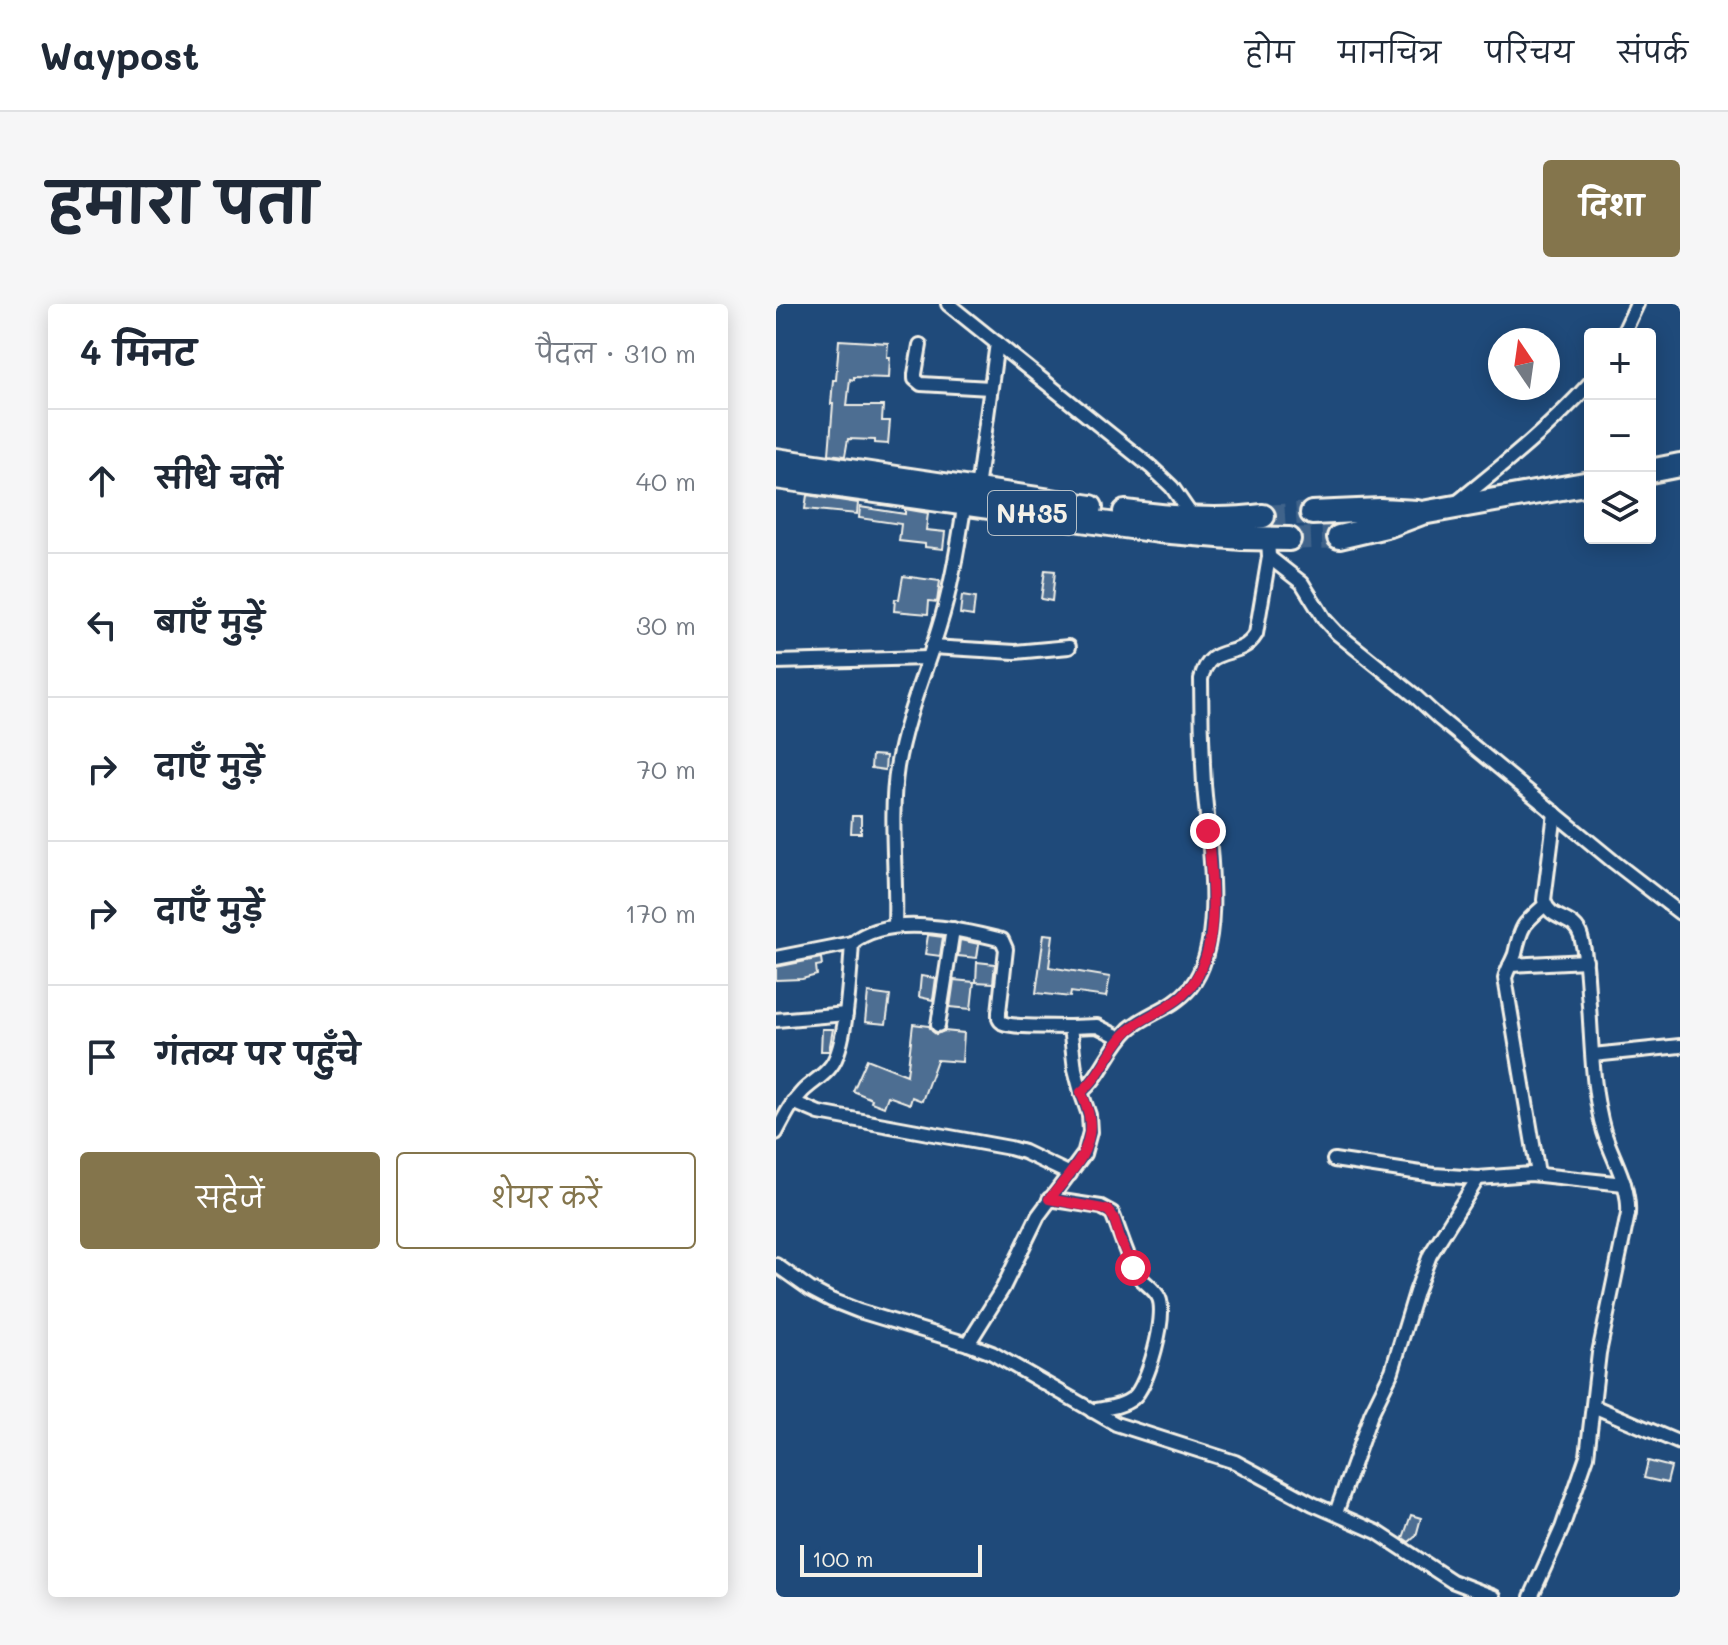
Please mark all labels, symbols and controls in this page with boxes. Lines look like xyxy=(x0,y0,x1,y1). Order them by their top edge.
text: Waypost xyxy=(40,30,199,80)
text: होम xyxy=(1245,34,1294,70)
text: मानचित्र xyxy=(1338,34,1441,70)
text: परिचय xyxy=(1485,34,1574,70)
text: संपर्क xyxy=(1618,34,1688,70)
button: दिशा xyxy=(1543,160,1680,257)
text: हमारा पता xyxy=(48,164,317,237)
north arrow xyxy=(1488,328,1560,400)
map controls xyxy=(1584,328,1656,544)
button: + xyxy=(1584,328,1656,400)
text: 4 मिनट xyxy=(80,329,196,374)
text: पैदल · 310 m xyxy=(536,336,696,370)
button: − xyxy=(1584,400,1656,472)
text: सीधे चलें xyxy=(156,457,282,497)
icon: ahead xyxy=(80,459,124,503)
text: 40 m xyxy=(636,464,696,498)
button: layers xyxy=(1584,472,1656,544)
road number: NH35 xyxy=(988,491,1076,535)
text: बाएँ मुड़ें xyxy=(156,601,264,641)
icon: left xyxy=(80,603,124,647)
text: 30 m xyxy=(636,608,696,642)
text: दाएँ मुड़ें xyxy=(156,745,264,785)
icon: right xyxy=(80,747,124,791)
text: 70 m xyxy=(636,752,696,786)
route end xyxy=(1190,813,1226,849)
text: दाएँ मुड़ें xyxy=(156,889,264,929)
icon: right xyxy=(80,891,124,935)
text: 170 m xyxy=(625,896,696,930)
text: गंतव्य पर पहुँचे xyxy=(156,1033,360,1073)
icon: arrive xyxy=(80,1035,124,1079)
button: सहेजें xyxy=(80,1152,380,1249)
button: शेयर करें xyxy=(396,1152,696,1249)
route start xyxy=(1115,1250,1151,1286)
scale bar xyxy=(800,1541,982,1577)
text: 100 m xyxy=(812,1544,874,1573)

